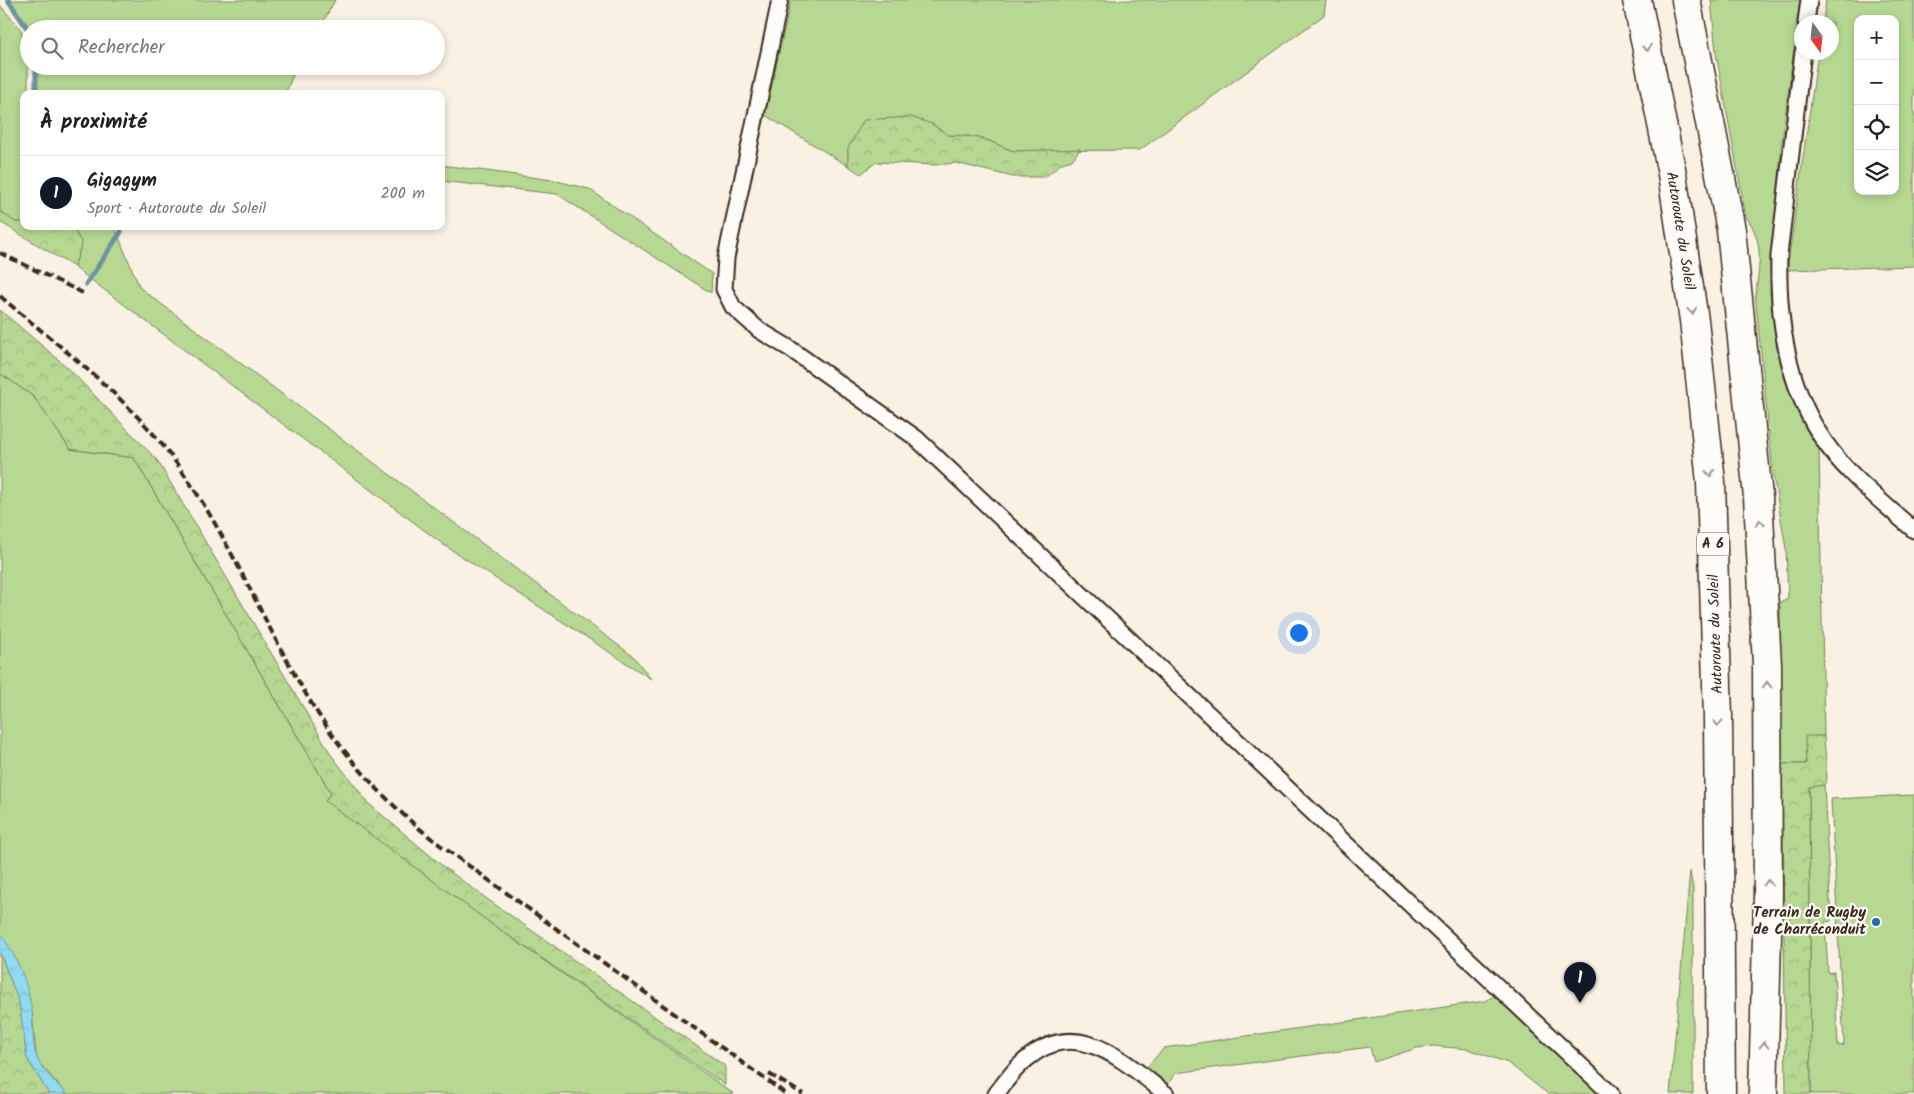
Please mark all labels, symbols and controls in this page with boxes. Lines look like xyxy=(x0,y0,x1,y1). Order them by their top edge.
north arrow xyxy=(1794,15,1839,60)
map controls xyxy=(1854,15,1899,195)
button: + xyxy=(1854,15,1899,60)
search box xyxy=(20,20,445,75)
text: Rechercher xyxy=(78,33,165,63)
icon: search xyxy=(38,34,66,62)
one-way arrow xyxy=(1642,43,1652,52)
button: − xyxy=(1854,60,1899,105)
button: locate xyxy=(1854,105,1899,150)
text: À proximité xyxy=(40,106,147,139)
button: layers xyxy=(1854,150,1899,195)
text: Gigagym xyxy=(87,166,157,196)
street label: Autoroute du Soleil xyxy=(1659,170,1701,292)
text: 1 xyxy=(54,181,58,206)
text: 200 m xyxy=(381,181,425,206)
text: Sport · Autoroute du Soleil xyxy=(87,196,266,221)
one-way arrow xyxy=(1687,307,1697,316)
one-way arrow xyxy=(1704,469,1715,477)
one-way arrow xyxy=(1754,519,1765,527)
road number: A 6 xyxy=(1697,532,1729,556)
street label: Autoroute du Soleil xyxy=(1702,573,1730,694)
your location xyxy=(1286,620,1312,646)
one-way arrow xyxy=(1762,681,1772,689)
one-way arrow xyxy=(1713,719,1723,727)
one-way arrow xyxy=(1763,879,1773,886)
place label: Terrain de Rugby de Charréconduit xyxy=(1753,901,1866,942)
marker: Terrain de Rugby de Charréconduit xyxy=(1870,916,1882,928)
pin: 1 xyxy=(1564,962,1596,1003)
one-way arrow xyxy=(1759,1041,1770,1049)

